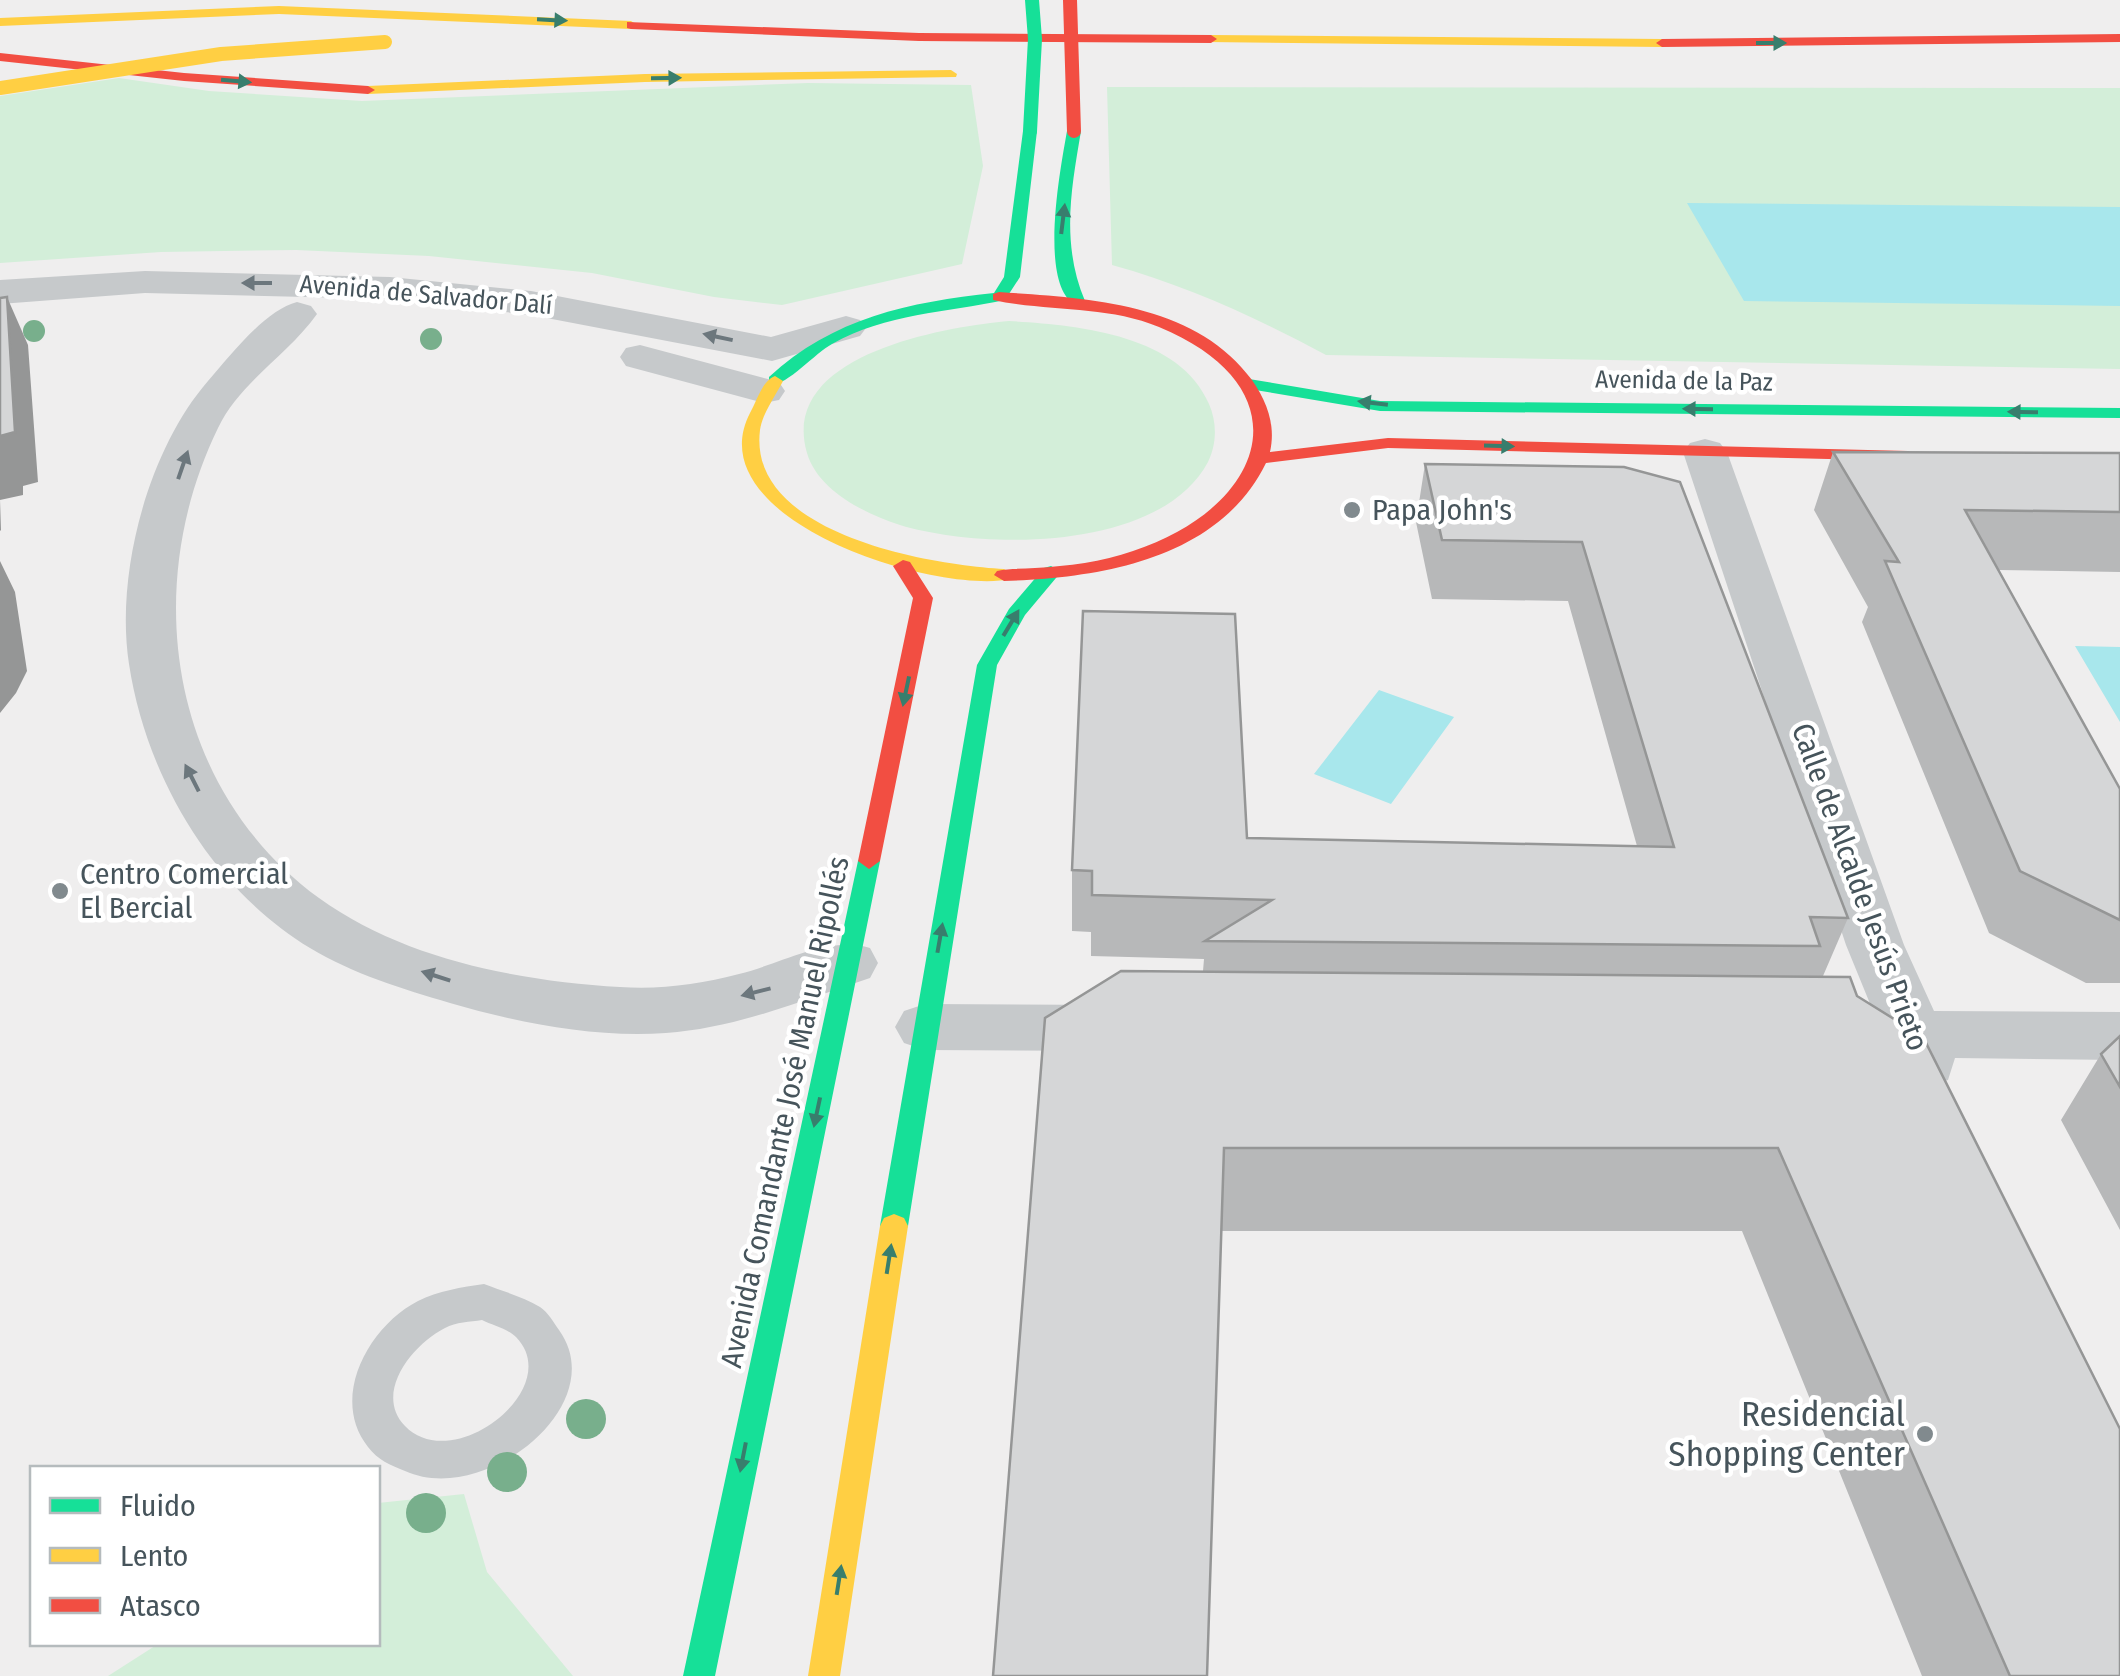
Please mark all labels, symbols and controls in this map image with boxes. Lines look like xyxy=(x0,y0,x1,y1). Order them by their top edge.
one-way arrow xyxy=(537,12,568,28)
one-way arrow xyxy=(1756,35,1788,51)
one-way arrow xyxy=(650,70,682,86)
one-way arrow xyxy=(221,74,253,90)
one-way arrow xyxy=(1055,202,1071,234)
street label: Avenida de Salvador Dalí xyxy=(299,269,553,321)
one-way arrow xyxy=(241,275,273,291)
one-way arrow xyxy=(702,329,733,345)
street label: Avenida de la Paz xyxy=(1595,364,1773,398)
one-way arrow xyxy=(1356,395,1388,411)
one-way arrow xyxy=(1681,401,1713,417)
one-way arrow xyxy=(2006,404,2038,420)
one-way arrow xyxy=(1483,439,1515,455)
one-way arrow xyxy=(176,449,191,479)
place label: Papa John's xyxy=(1372,492,1512,528)
marker: Papa John's xyxy=(1341,499,1363,521)
one-way arrow xyxy=(1002,609,1019,637)
one-way arrow xyxy=(897,676,913,707)
street label: Calle de Alcalde Jesús Prieto xyxy=(1784,719,1936,1055)
one-way arrow xyxy=(184,764,201,793)
street label: Avenida Comandante José Manuel Ripollés xyxy=(713,853,857,1371)
place label: Centro Comercial El Bercial xyxy=(80,856,288,926)
marker: Centro Comercial El Bercial xyxy=(49,880,71,902)
one-way arrow xyxy=(933,921,949,953)
one-way arrow xyxy=(421,967,451,982)
one-way arrow xyxy=(740,985,771,1000)
one-way arrow xyxy=(809,1097,825,1128)
one-way arrow xyxy=(882,1242,897,1274)
place label: Residencial Shopping Center xyxy=(1668,1393,1905,1475)
marker: Residencial Shopping Center xyxy=(1914,1423,1936,1445)
one-way arrow xyxy=(735,1442,751,1473)
legend xyxy=(30,1466,380,1646)
text: Fluido xyxy=(120,1488,196,1524)
text: Lento xyxy=(120,1538,188,1574)
one-way arrow xyxy=(832,1563,847,1595)
text: Atasco xyxy=(120,1588,201,1624)

